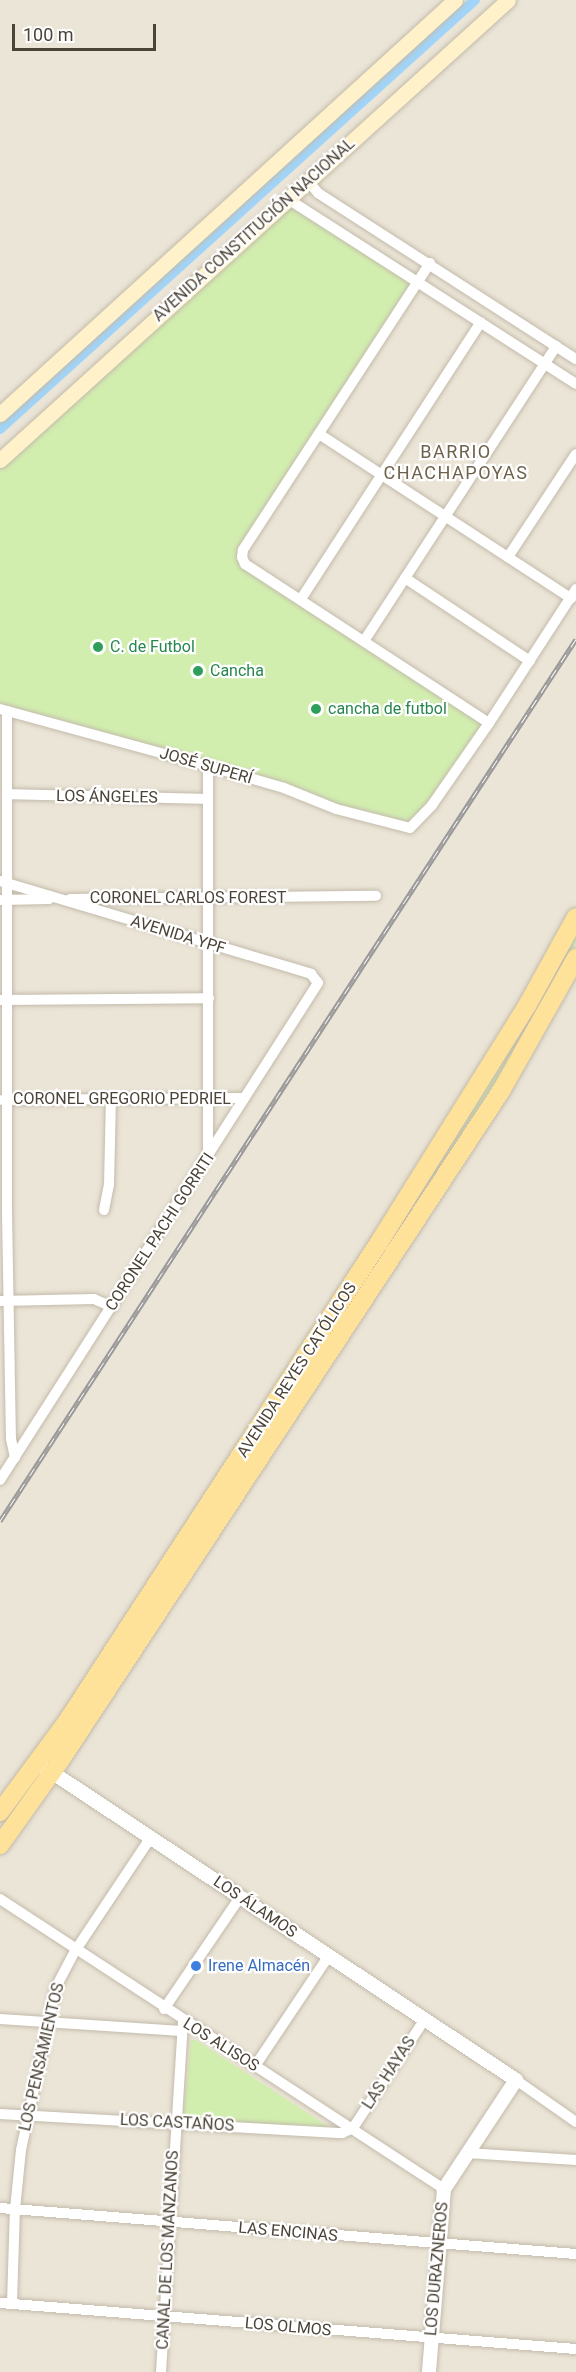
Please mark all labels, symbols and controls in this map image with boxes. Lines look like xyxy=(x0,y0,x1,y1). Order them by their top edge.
scale bar xyxy=(15,12,159,50)
text: 100 m xyxy=(23,24,74,45)
street label: AVENIDA CONSTITUCIÓN NACIONAL xyxy=(149,134,359,326)
district label: BARRIO CHACHAPOYAS xyxy=(383,442,529,484)
place label: C. de Futbol xyxy=(110,637,195,657)
marker: C. de Futbol xyxy=(91,640,105,654)
place label: Cancha xyxy=(210,661,264,681)
marker: Cancha xyxy=(191,664,205,678)
place label: cancha de futbol xyxy=(328,699,447,719)
marker: cancha de futbol xyxy=(309,702,323,716)
street label: JOSÉ SUPERÍ xyxy=(157,744,255,788)
street label: LOS ÁNGELES xyxy=(56,787,158,807)
street label: CORONEL CARLOS FOREST xyxy=(90,888,286,908)
street label: AVENIDA YPF xyxy=(128,911,228,959)
street label: CORONEL GREGORIO PEDRIEL xyxy=(13,1089,231,1109)
street label: CORONEL PACHI GORRITI xyxy=(102,1149,218,1315)
street label: AVENIDA REYES CATÓLICOS xyxy=(233,1279,361,1461)
street label: LOS ÁLAMOS xyxy=(210,1872,300,1942)
place label: Irene Almacén xyxy=(208,1956,310,1976)
marker: Irene Almacén xyxy=(189,1959,203,1973)
street label: LOS PENSAMIENTOS xyxy=(16,1981,68,2133)
street label: LOS ALISOS xyxy=(179,2014,263,2076)
street label: LAS HAYAS xyxy=(358,2033,420,2113)
street label: LOS CASTAÑOS xyxy=(119,2110,235,2136)
street label: CANAL DE LOS MANZANOS xyxy=(153,2150,183,2350)
street label: LOS DURAZNEROS xyxy=(422,2201,452,2337)
street label: LAS ENCINAS xyxy=(238,2218,338,2246)
street label: LOS OLMOS xyxy=(244,2314,332,2340)

